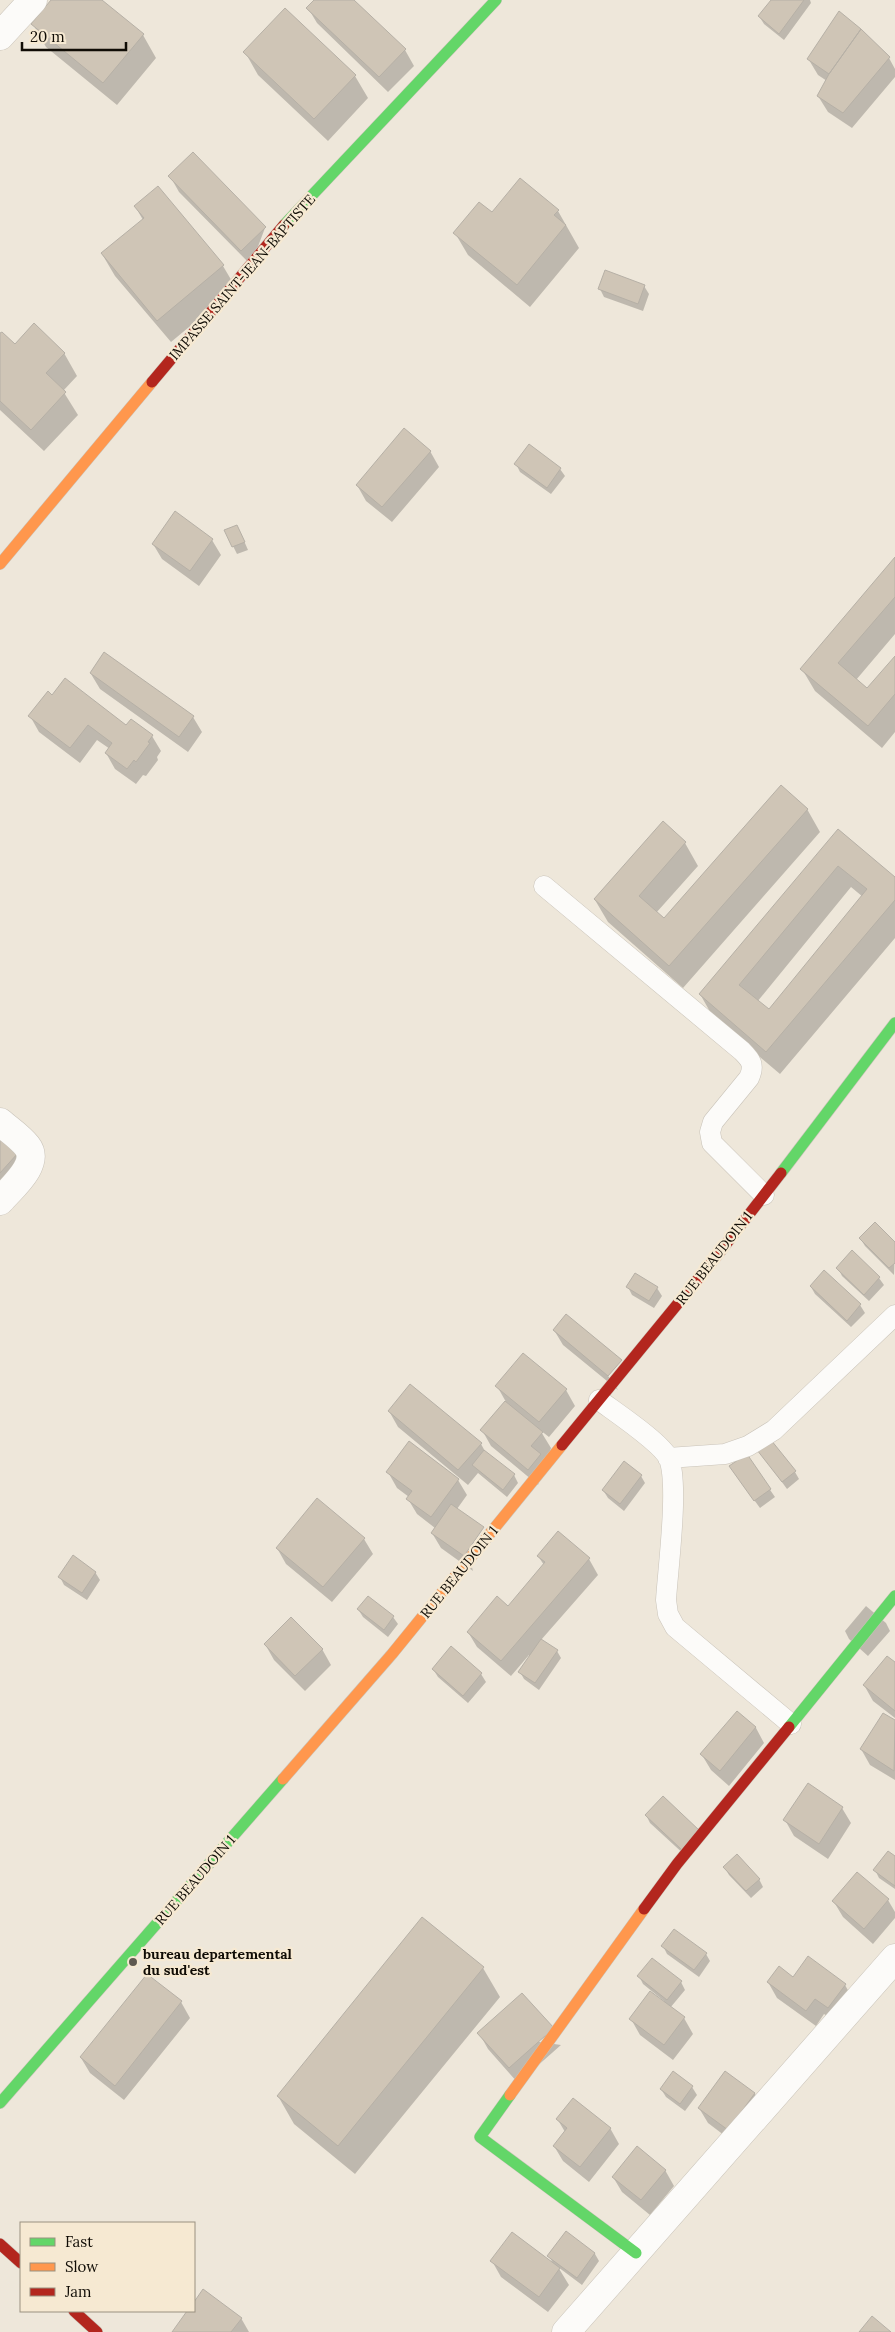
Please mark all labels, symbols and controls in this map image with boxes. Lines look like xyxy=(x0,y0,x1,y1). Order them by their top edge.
scale bar xyxy=(22,20,126,52)
text: 20 m xyxy=(30,27,65,46)
street label: IMPASSE SAINT-JEAN-BAPTISTE xyxy=(165,190,319,364)
street label: RUE BEAUDOIN 1 xyxy=(672,1208,756,1308)
street label: RUE BEAUDOIN 1 xyxy=(416,1522,502,1622)
street label: RUE BEAUDOIN 1 xyxy=(151,1831,239,1929)
place label: bureau departemental du sud'est xyxy=(142,1945,293,1979)
marker: bureau departemental du sud'est xyxy=(127,1956,139,1968)
legend xyxy=(20,2222,195,2312)
text: Fast xyxy=(65,2232,93,2251)
text: Slow xyxy=(65,2257,98,2276)
text: Jam xyxy=(64,2282,92,2301)

